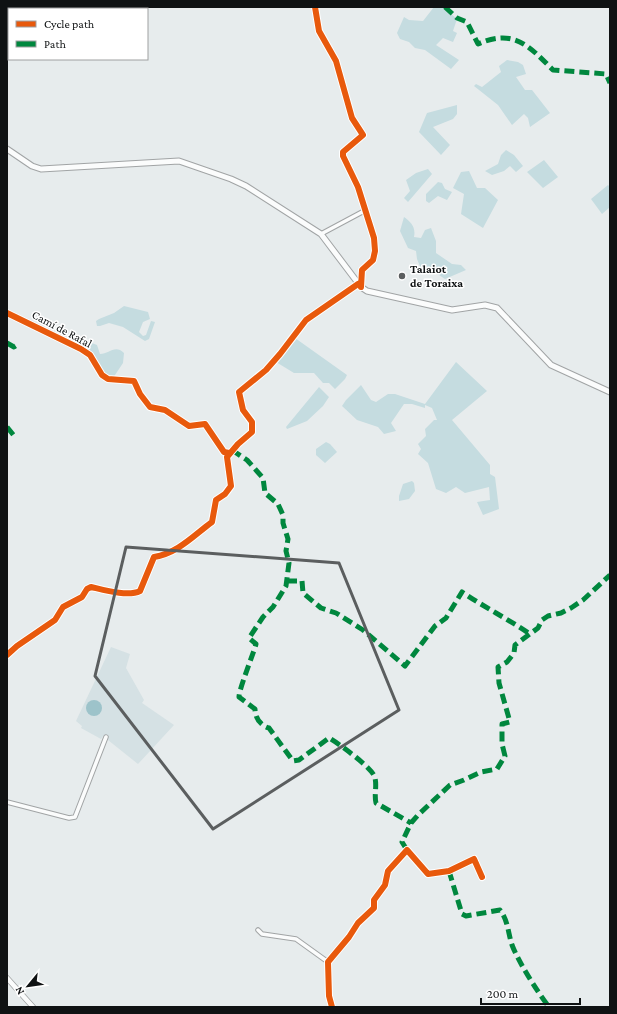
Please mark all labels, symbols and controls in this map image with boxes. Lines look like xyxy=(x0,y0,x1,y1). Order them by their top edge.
legend xyxy=(8,8,148,60)
text: Cycle path xyxy=(44,17,95,31)
text: Path xyxy=(44,37,66,51)
place label: Talaiot de Toraixa xyxy=(410,262,463,290)
marker: Talaiot de Toraixa xyxy=(397,271,407,281)
street label: Camí de Rafal xyxy=(30,307,94,351)
north arrow xyxy=(8,966,48,1006)
scale bar xyxy=(481,980,580,1006)
text: N xyxy=(12,984,26,997)
text: 200 m xyxy=(487,987,519,1001)

